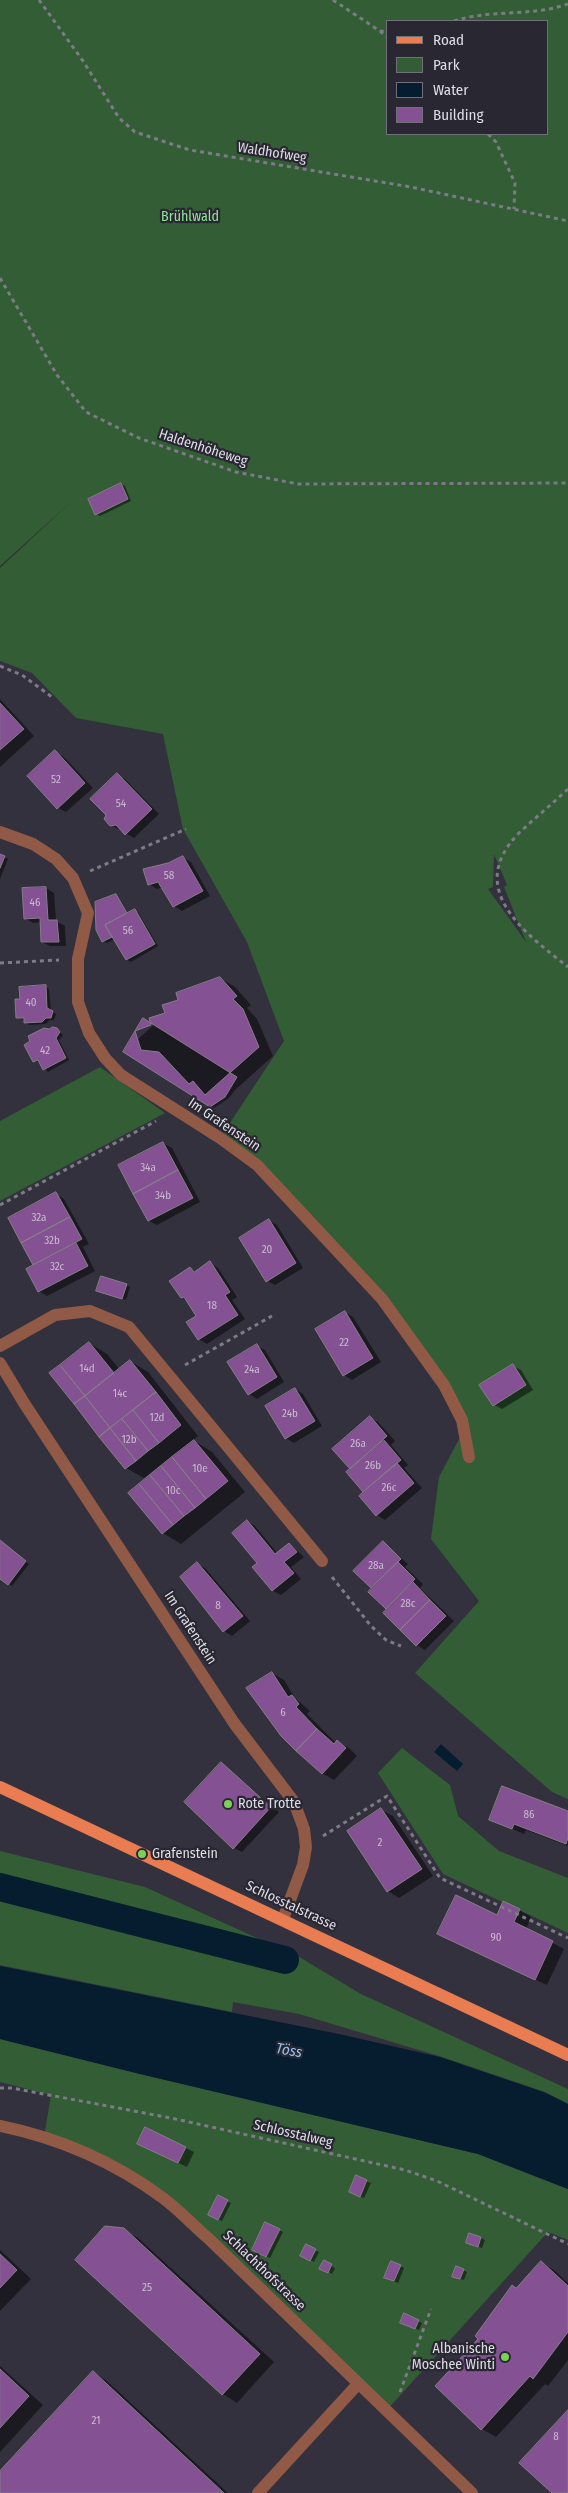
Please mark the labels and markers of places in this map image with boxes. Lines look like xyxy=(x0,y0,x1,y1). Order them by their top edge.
place label: Rote Trotte xyxy=(238,1796,301,1812)
marker: Rote Trotte xyxy=(222,1798,234,1810)
place label: Grafenstein xyxy=(152,1846,218,1862)
marker: Grafenstein xyxy=(136,1848,148,1860)
place label: Albanische Moschee Winti xyxy=(412,2341,495,2374)
marker: Albanische Moschee Winti xyxy=(499,2351,511,2363)

